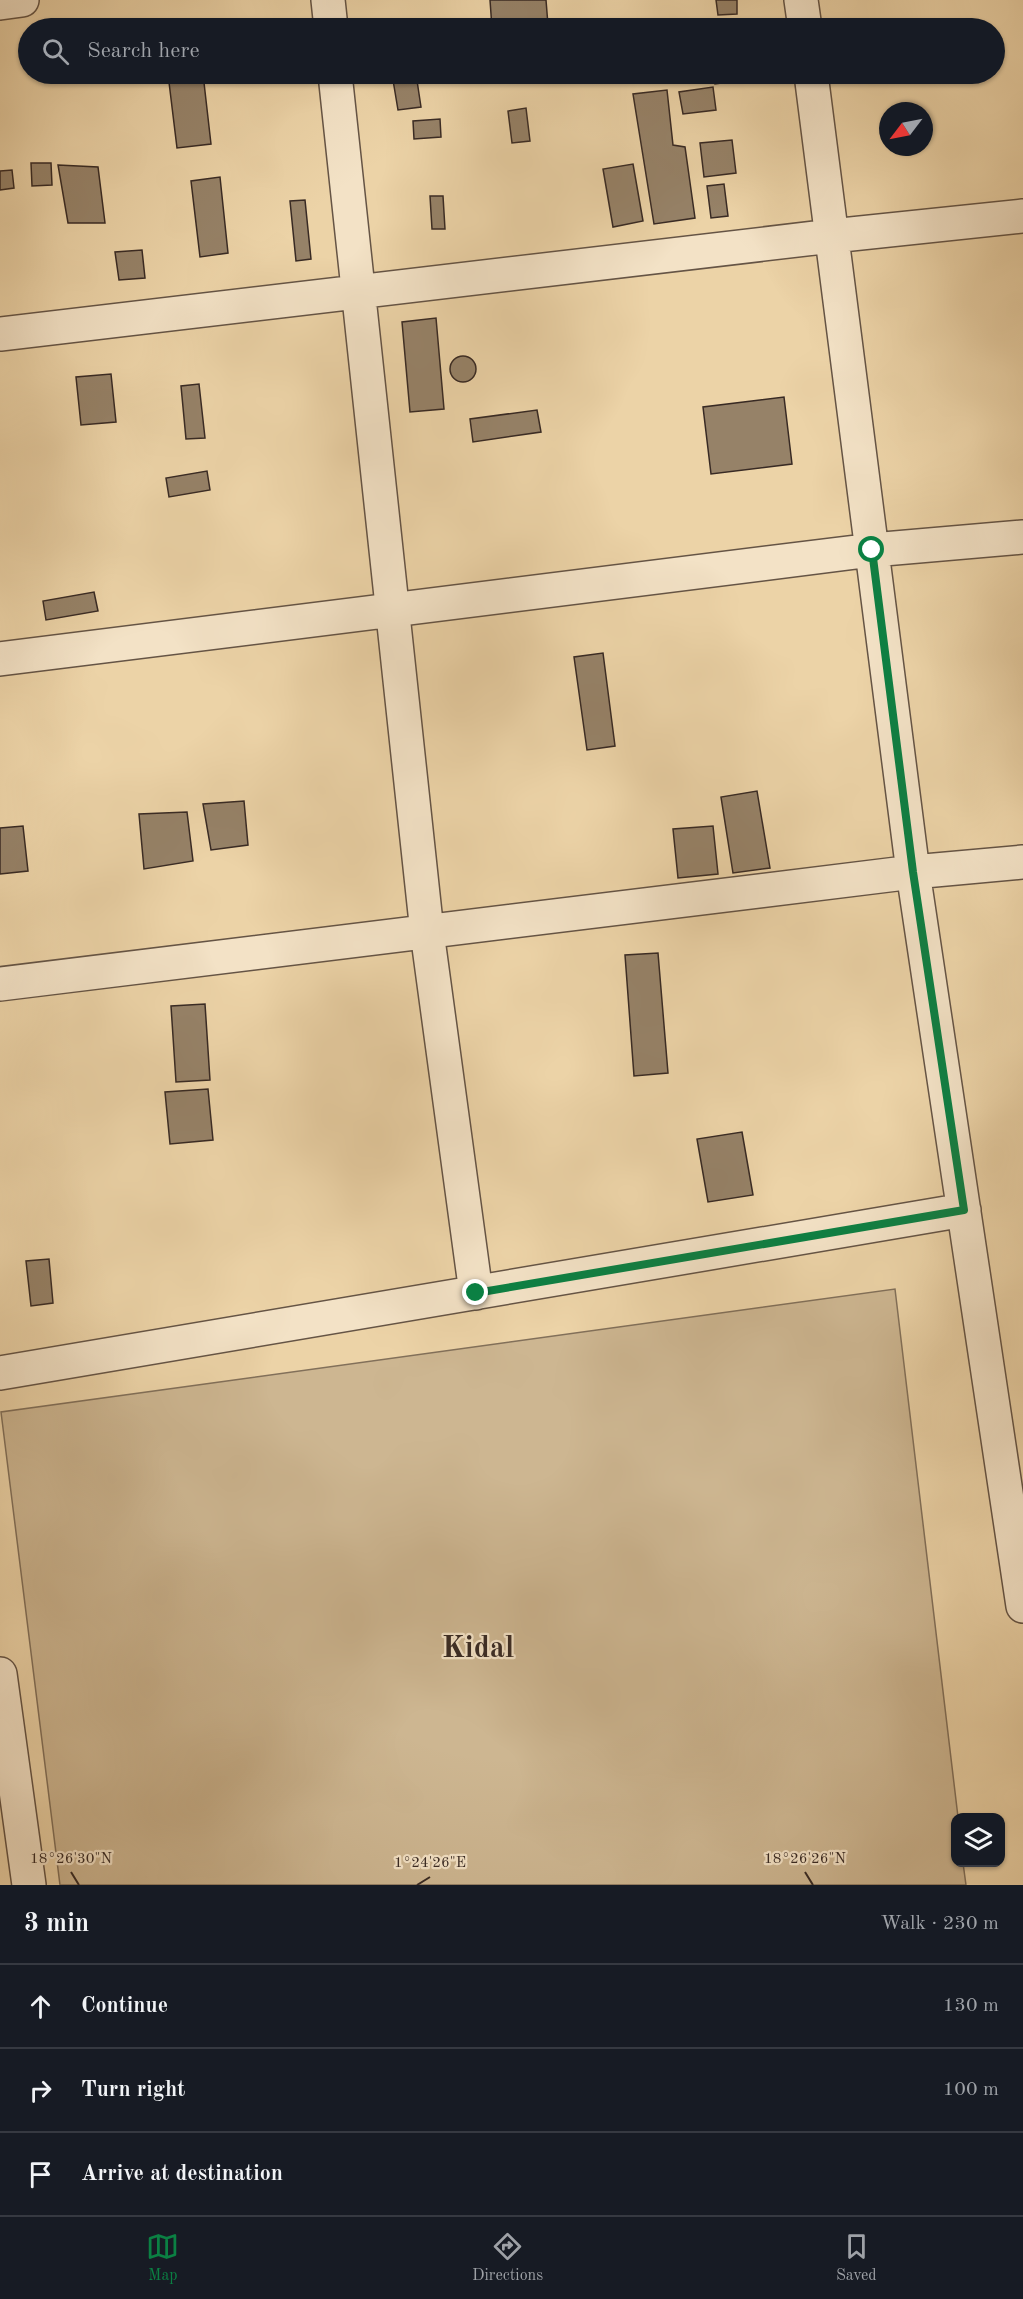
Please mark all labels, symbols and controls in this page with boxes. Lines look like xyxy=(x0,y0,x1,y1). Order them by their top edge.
search box xyxy=(18,18,1005,84)
icon: search xyxy=(39,35,72,68)
text: Search here xyxy=(87,40,200,62)
north arrow xyxy=(879,102,933,156)
route start xyxy=(858,536,884,562)
route end xyxy=(462,1279,488,1305)
district label: Kidal xyxy=(442,1634,514,1664)
map controls xyxy=(951,1813,1005,1867)
button: layers xyxy=(951,1813,1005,1867)
text: 18°26'30"N xyxy=(30,1852,112,1867)
text: 18°26'26"N xyxy=(764,1852,846,1867)
text: 1°24'26"E xyxy=(394,1856,466,1871)
text: 3 min xyxy=(24,1911,89,1937)
text: Walk · 230 m xyxy=(880,1914,999,1934)
icon: ahead xyxy=(24,1990,57,2023)
text: Continue xyxy=(81,1995,168,2017)
text: 130 m xyxy=(943,1996,999,2016)
icon: right xyxy=(24,2074,57,2107)
text: Turn right xyxy=(81,2079,185,2101)
text: 100 m xyxy=(943,2080,999,2100)
icon: arrive xyxy=(24,2158,57,2191)
text: Arrive at destination xyxy=(81,2163,283,2185)
tab: Map xyxy=(146,2230,179,2286)
tab: Directions xyxy=(472,2230,543,2286)
tab: Saved xyxy=(836,2230,877,2286)

